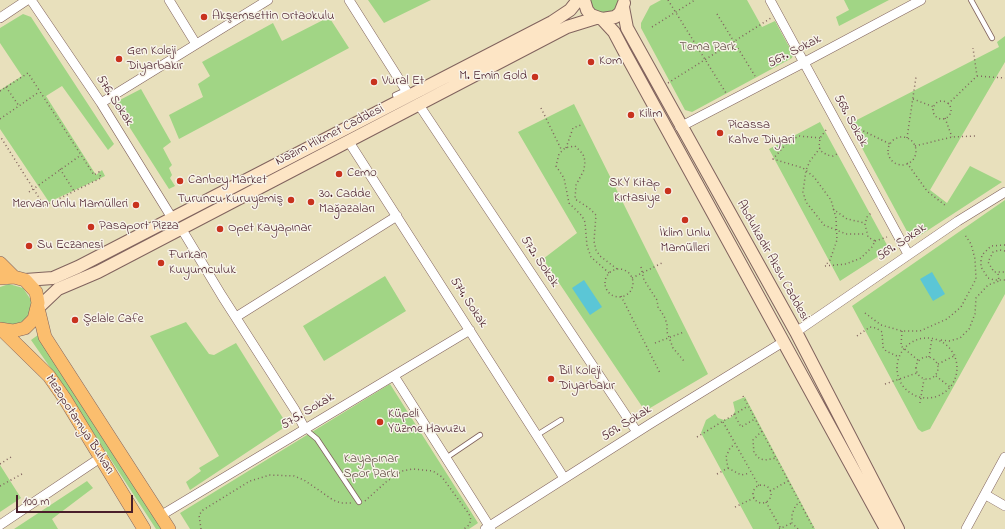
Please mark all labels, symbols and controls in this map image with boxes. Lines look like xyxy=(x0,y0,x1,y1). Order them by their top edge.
place label: Akşemsettin Ortaokulu xyxy=(212,9,334,25)
marker: Akşemsettin Ortaokulu xyxy=(199,12,209,22)
street label: 567. Sokak xyxy=(766,32,824,72)
park label: Tema Park xyxy=(679,40,737,56)
place label: Gen Koleji Diyarbakır xyxy=(127,44,183,75)
marker: Gen Koleji Diyarbakır xyxy=(114,54,124,64)
place label: Kom xyxy=(599,54,622,70)
marker: Kom xyxy=(586,57,596,67)
place label: M. Emin Gold xyxy=(459,69,527,85)
marker: M. Emin Gold xyxy=(530,72,540,82)
street label: 576. Sokak xyxy=(92,73,136,129)
place label: Vural Et xyxy=(382,74,424,90)
marker: Vural Et xyxy=(369,77,379,87)
street label: 568. Sokak xyxy=(829,92,871,150)
street label: Nazım Hikmet Caddesi xyxy=(273,102,387,170)
place label: Kilim xyxy=(639,107,662,123)
marker: Kilim xyxy=(626,110,636,120)
place label: Picassa Kahve Diyari xyxy=(728,118,794,149)
marker: Picassa Kahve Diyari xyxy=(715,128,725,138)
place label: Cemo xyxy=(347,166,377,182)
marker: Cemo xyxy=(334,169,344,179)
place label: Canbey Market xyxy=(188,173,267,189)
marker: Canbey Market xyxy=(175,176,185,186)
place label: SKY Kitap Kırtasiye xyxy=(609,176,660,207)
marker: SKY Kitap Kırtasiye xyxy=(663,186,673,196)
place label: 30. Cadde Mağazaları xyxy=(319,187,375,218)
place label: Turuncu Kuruyemiş xyxy=(177,192,283,208)
marker: Turuncu Kuruyemiş xyxy=(286,195,296,205)
place label: Mervan Unlu Mamülleri xyxy=(12,197,128,213)
marker: 30. Cadde Mağazaları xyxy=(306,197,316,207)
street label: Abdulkadir Aksu Caddesi xyxy=(732,198,812,324)
marker: Mervan Unlu Mamülleri xyxy=(131,200,141,210)
marker: İklim Unlu Mamülleri xyxy=(680,215,690,225)
place label: Pasaport Pizza xyxy=(99,219,179,235)
place label: Opet Kayapınar xyxy=(228,221,311,237)
street label: 569. Sokak xyxy=(874,221,930,265)
marker: Pasaport Pizza xyxy=(86,222,96,232)
marker: Opet Kayapınar xyxy=(215,224,225,234)
place label: İklim Unlu Mamülleri xyxy=(660,226,710,257)
street label: 572. Sokak xyxy=(516,233,562,291)
place label: Su Eczanesi xyxy=(37,238,103,254)
marker: Su Eczanesi xyxy=(24,241,34,251)
place label: Furkan Kuyumculuk xyxy=(169,248,236,279)
marker: Furkan Kuyumculuk xyxy=(156,258,166,268)
street label: 574. Sokak xyxy=(446,275,490,331)
place label: Şelale Cafe xyxy=(83,312,144,328)
marker: Şelale Cafe xyxy=(70,315,80,325)
place label: Bil Koleji Diyarbakır xyxy=(559,364,615,395)
street label: Mezopotamya Bulvarı xyxy=(41,372,117,478)
marker: Bil Koleji Diyarbakır xyxy=(546,374,556,384)
street label: 575. Sokak xyxy=(279,390,337,434)
street label: 569. Sokak xyxy=(599,403,655,445)
place label: Küpeli Yüzme Havuzu xyxy=(388,407,466,438)
marker: Küpeli Yüzme Havuzu xyxy=(375,417,385,427)
park label: Kayapınar Spor Parkı xyxy=(343,452,399,483)
scale bar xyxy=(18,487,135,513)
text: 100 m xyxy=(23,493,50,511)

